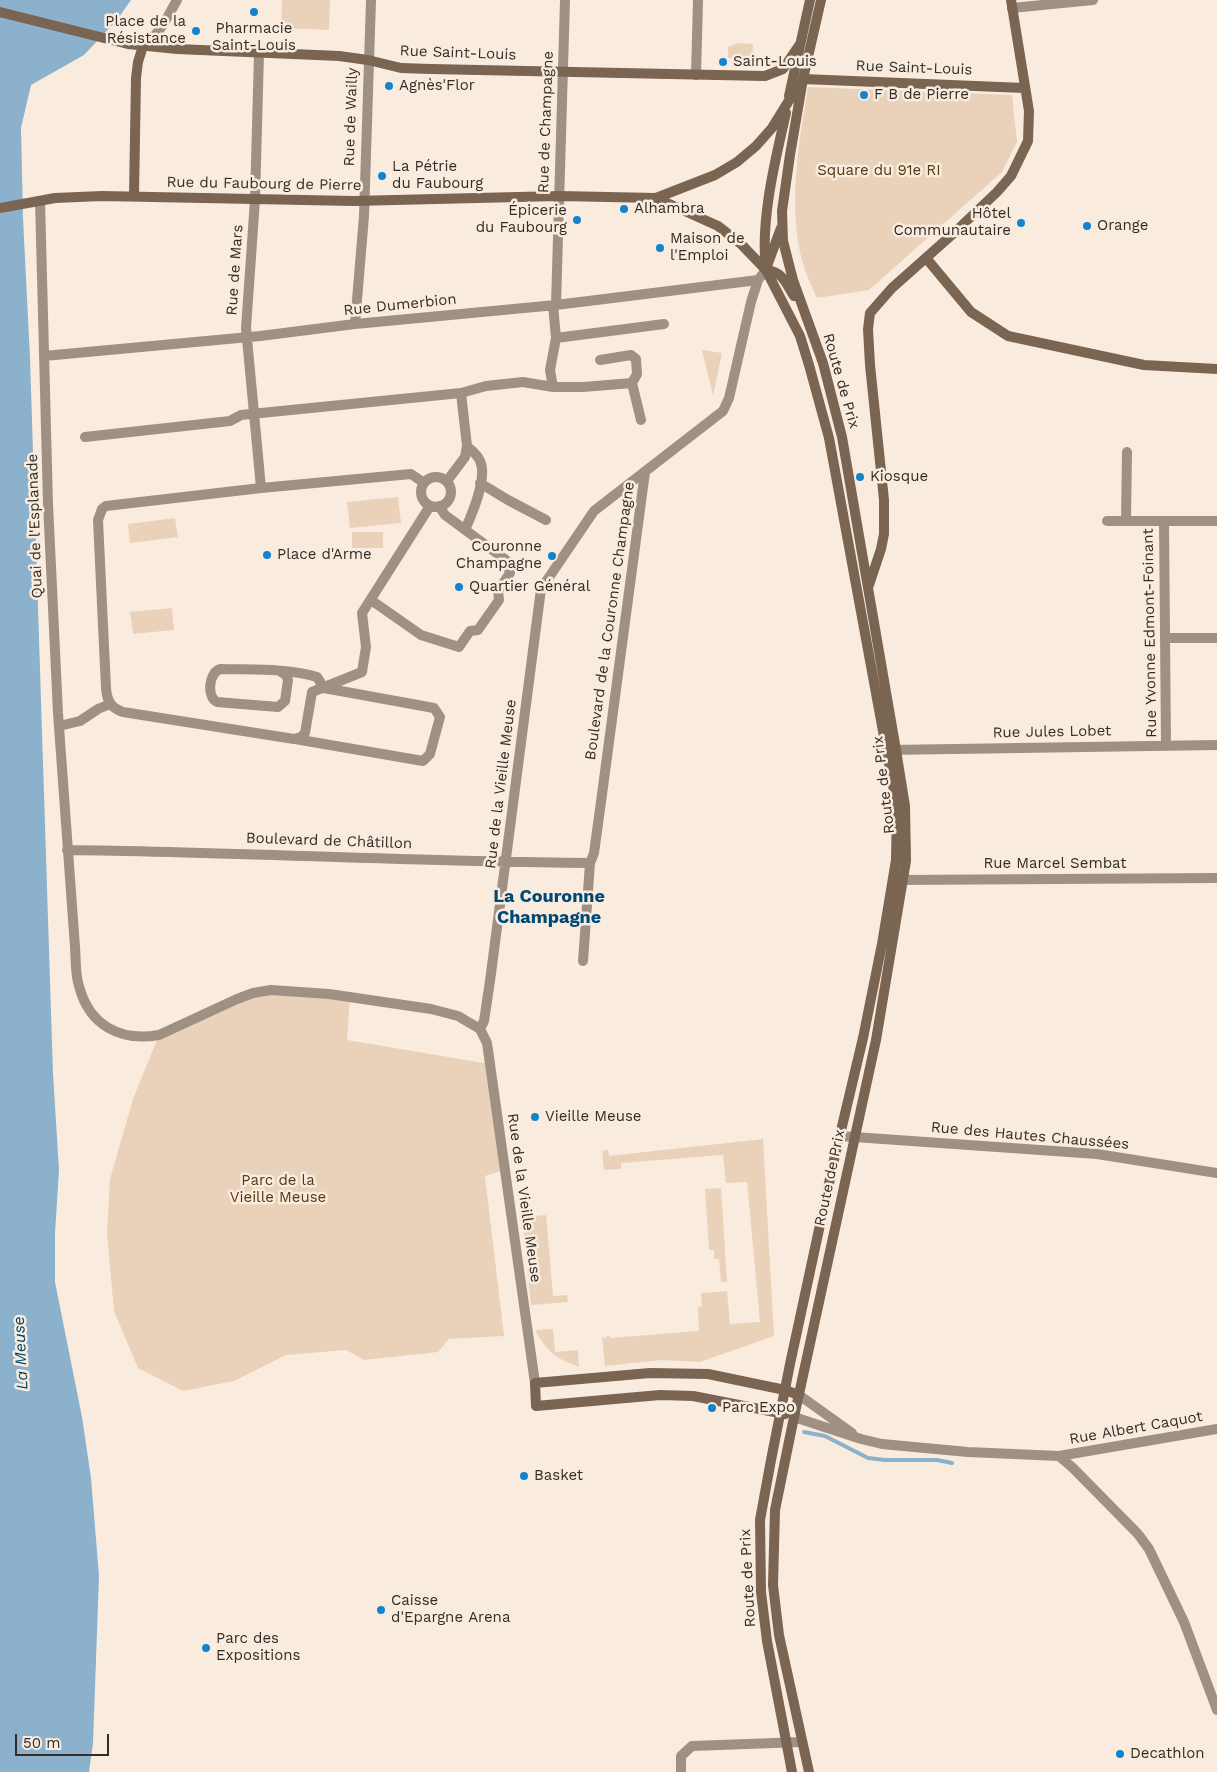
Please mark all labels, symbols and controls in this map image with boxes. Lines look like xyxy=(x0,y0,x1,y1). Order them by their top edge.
marker: Pharmacie Saint-Louis xyxy=(248,6,260,18)
place label: Place de la Résistance xyxy=(105,13,186,48)
place label: Pharmacie Saint-Louis xyxy=(212,20,296,55)
marker: Place de la Résistance xyxy=(190,25,202,37)
street label: Rue Saint-Louis xyxy=(399,42,517,64)
street label: Rue de Champagne xyxy=(535,51,557,193)
place label: Saint-Louis xyxy=(733,53,817,71)
marker: Saint-Louis xyxy=(717,56,729,68)
street label: Rue Saint-Louis xyxy=(855,57,973,79)
street label: Rue de Wailly xyxy=(340,67,362,167)
place label: Agnès'Flor xyxy=(399,77,475,95)
marker: Agnès'Flor xyxy=(383,80,395,92)
place label: F B de Pierre xyxy=(874,86,969,104)
marker: F B de Pierre xyxy=(858,89,870,101)
place label: La Pétrie du Faubourg xyxy=(392,158,483,193)
park label: Square du 91e RI xyxy=(817,162,941,180)
marker: La Pétrie du Faubourg xyxy=(376,170,388,182)
street label: Rue du Faubourg de Pierre xyxy=(166,173,362,195)
place label: Alhambra xyxy=(634,200,704,218)
place label: Épicerie du Faubourg xyxy=(476,202,567,237)
marker: Alhambra xyxy=(618,203,630,215)
place label: Hôtel Communautaire xyxy=(894,205,1011,240)
marker: Épicerie du Faubourg xyxy=(571,214,583,226)
marker: Hôtel Communautaire xyxy=(1015,217,1027,229)
place label: Orange xyxy=(1097,217,1148,235)
marker: Orange xyxy=(1081,220,1093,232)
street label: Rue de Mars xyxy=(223,224,247,316)
place label: Maison de l'Emploi xyxy=(670,230,745,265)
marker: Maison de l'Emploi xyxy=(654,242,666,254)
street label: Rue Dumerbion xyxy=(343,290,457,320)
street label: Route de Prix xyxy=(819,331,863,431)
street label: Quai de l'Esplanade xyxy=(23,453,47,599)
place label: Kiosque xyxy=(870,468,928,486)
marker: Kiosque xyxy=(854,471,866,483)
street label: Boulevard de la Couronne Champagne xyxy=(582,481,638,761)
street label: Rue Yvonne Edmont-Foinant xyxy=(1139,528,1161,738)
place label: Couronne Champagne xyxy=(456,538,542,573)
place label: Place d'Arme xyxy=(277,546,372,564)
marker: Place d'Arme xyxy=(261,549,273,561)
marker: Couronne Champagne xyxy=(546,550,558,562)
place label: Quartier Général xyxy=(469,578,590,596)
marker: Quartier Général xyxy=(453,581,465,593)
street label: Rue de la Vieille Meuse xyxy=(482,698,520,870)
street label: Rue Jules Lobet xyxy=(993,722,1111,742)
street label: Route de Prix xyxy=(869,735,899,835)
street label: Boulevard de Châtillon xyxy=(246,829,412,853)
street label: Rue Marcel Sembat xyxy=(983,855,1127,873)
district label: La Couronne Champagne xyxy=(493,886,605,929)
place label: Vieille Meuse xyxy=(545,1108,641,1126)
marker: Vieille Meuse xyxy=(529,1111,541,1123)
street label: Rue de la Vieille Meuse xyxy=(503,1112,545,1284)
street label: Rue des Hautes Chaussées xyxy=(930,1118,1130,1154)
street label: Route de Prix xyxy=(811,1128,849,1228)
park label: Parc de la Vieille Meuse xyxy=(230,1172,326,1207)
water label: La Meuse xyxy=(9,1316,33,1390)
place label: Parc Expo xyxy=(722,1399,795,1417)
marker: Parc Expo xyxy=(706,1402,718,1414)
street label: Rue Albert Caquot xyxy=(1068,1407,1204,1449)
place label: Basket xyxy=(534,1467,583,1485)
marker: Basket xyxy=(518,1470,530,1482)
street label: Route de Prix xyxy=(736,1528,760,1628)
place label: Caisse d'Epargne Arena xyxy=(391,1592,510,1627)
marker: Caisse d'Epargne Arena xyxy=(375,1604,387,1616)
place label: Parc des Expositions xyxy=(216,1630,300,1665)
marker: Parc des Expositions xyxy=(200,1642,212,1654)
scale bar xyxy=(18,1724,111,1756)
text: 50 m xyxy=(23,1734,60,1752)
place label: Decathlon xyxy=(1130,1745,1205,1763)
marker: Decathlon xyxy=(1114,1748,1126,1760)

